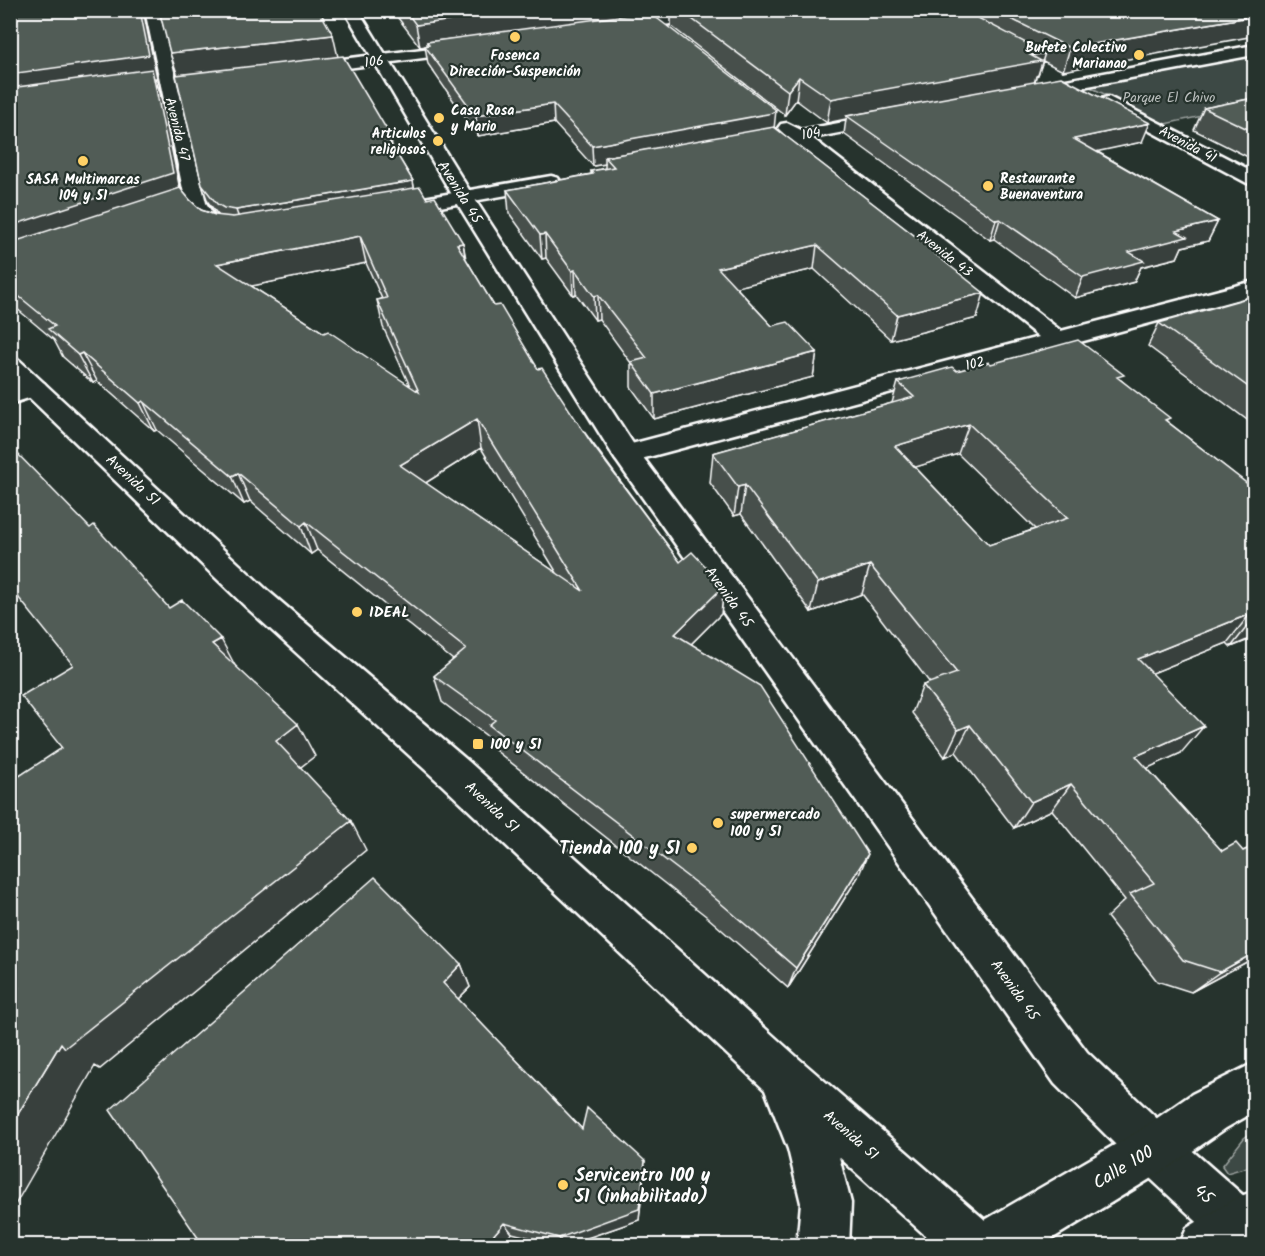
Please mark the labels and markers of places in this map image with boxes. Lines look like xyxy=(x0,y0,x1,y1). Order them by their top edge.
marker: Fosenca Dirección-Suspención xyxy=(508,30,522,44)
place label: Bufete Colectivo Marianao xyxy=(1025,37,1128,75)
place label: Fosenca Dirección-Suspención xyxy=(449,45,581,83)
marker: Bufete Colectivo Marianao xyxy=(1132,48,1146,62)
place label: Casa Rosa y Mario xyxy=(450,100,514,138)
marker: Casa Rosa y Mario xyxy=(432,111,446,125)
place label: Articulos religiosos xyxy=(371,123,426,161)
marker: Articulos religiosos xyxy=(431,134,445,148)
marker: SASA Multimarcas 104 y 51 xyxy=(76,154,90,168)
place label: Restaurante Buenaventura xyxy=(1000,168,1083,206)
place label: SASA Multimarcas 104 y 51 xyxy=(26,169,140,207)
marker: Restaurante Buenaventura xyxy=(981,179,995,193)
place label: IDEAL xyxy=(369,601,410,625)
marker: IDEAL xyxy=(350,605,364,619)
place label: 100 y 51 xyxy=(490,733,542,757)
marker: 100 y 51 xyxy=(471,737,485,751)
place label: supermercado 100 y 51 xyxy=(730,803,820,844)
marker: supermercado 100 y 51 xyxy=(711,816,725,830)
place label: Tienda 100 y 51 xyxy=(559,835,681,864)
marker: Tienda 100 y 51 xyxy=(685,841,699,855)
place label: Servicentro 100 y 51 (inhabilitado) xyxy=(574,1162,711,1212)
marker: Servicentro 100 y 51 (inhabilitado) xyxy=(556,1178,570,1192)

